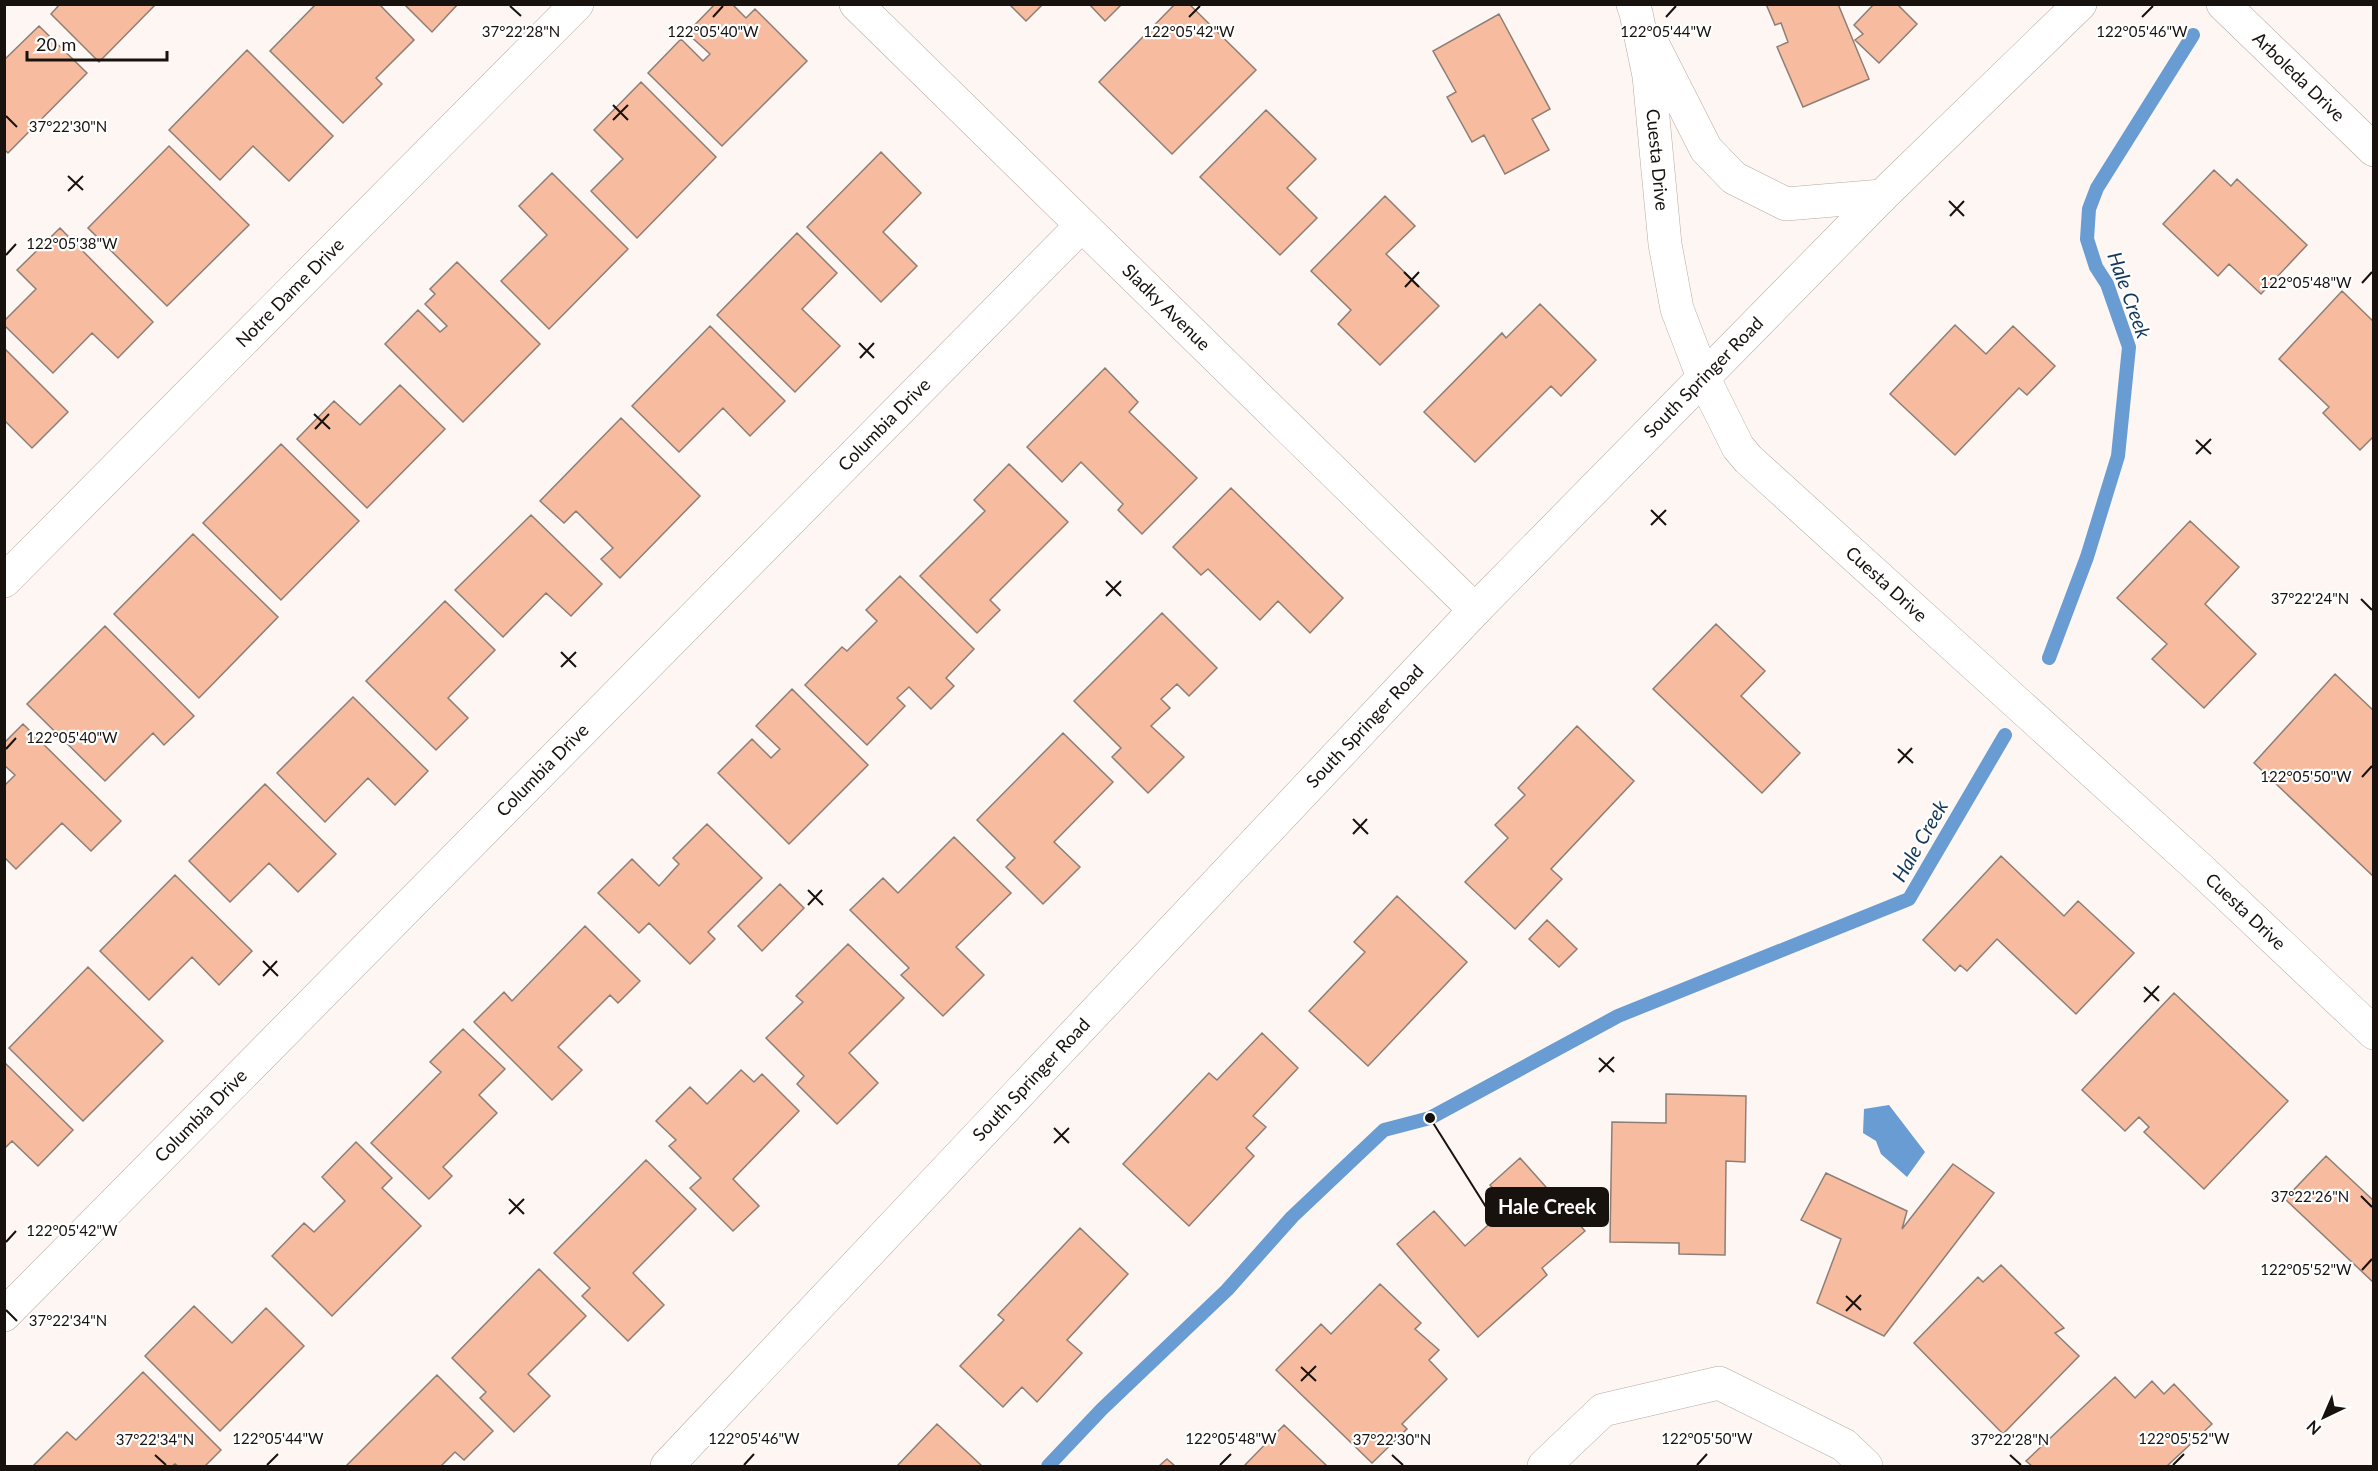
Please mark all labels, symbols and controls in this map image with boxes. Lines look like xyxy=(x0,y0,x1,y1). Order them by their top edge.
text: 37°22'28"N xyxy=(482,22,560,40)
text: 122°05'40"W xyxy=(667,22,759,40)
text: 122°05'42"W xyxy=(1143,22,1235,40)
text: 122°05'44"W xyxy=(1620,22,1712,40)
text: 122°05'46"W xyxy=(2096,22,2188,40)
scale bar xyxy=(27,24,166,62)
street label: Arboleda Drive xyxy=(2249,27,2350,126)
text: 20 m xyxy=(36,33,76,55)
street label: Cuesta Drive xyxy=(1642,108,1674,212)
text: 37°22'30"N xyxy=(29,117,107,135)
street label: Notre Dame Drive xyxy=(231,233,348,351)
text: 122°05'38"W xyxy=(26,234,118,252)
water label: Hale Creek xyxy=(2103,248,2157,342)
street label: Sladky Avenue xyxy=(1118,259,1215,355)
text: 122°05'48"W xyxy=(2260,273,2352,291)
street label: South Springer Road xyxy=(1638,312,1767,442)
street label: Columbia Drive xyxy=(833,373,934,475)
street label: Cuesta Drive xyxy=(1842,541,1932,626)
text: 37°22'24"N xyxy=(2271,589,2349,607)
street label: South Springer Road xyxy=(1301,660,1428,792)
street label: Columbia Drive xyxy=(491,719,593,821)
text: 122°05'40"W xyxy=(26,728,118,746)
text: 122°05'50"W xyxy=(2260,767,2352,785)
water label: Hale Creek xyxy=(1886,795,1952,886)
street label: Cuesta Drive xyxy=(2201,868,2291,954)
street label: South Springer Road xyxy=(967,1013,1094,1145)
street label: Columbia Drive xyxy=(149,1064,251,1166)
text: 37°22'26"N xyxy=(2271,1187,2349,1205)
callout: Hale Creek xyxy=(1486,1188,1608,1226)
text: Hale Creek xyxy=(1498,1194,1596,1218)
text: 122°05'42"W xyxy=(26,1221,118,1239)
text: 122°05'52"W xyxy=(2260,1260,2352,1278)
text: 37°22'34"N xyxy=(29,1311,107,1329)
north arrow xyxy=(2294,1387,2354,1447)
text: N xyxy=(2302,1417,2324,1439)
text: 122°05'44"W xyxy=(232,1429,324,1447)
text: 122°05'46"W xyxy=(708,1429,800,1447)
text: 122°05'48"W xyxy=(1185,1429,1277,1447)
text: 122°05'50"W xyxy=(1661,1429,1753,1447)
text: 122°05'52"W xyxy=(2138,1429,2230,1447)
text: 37°22'34"N xyxy=(116,1430,194,1448)
text: 37°22'30"N xyxy=(1353,1430,1431,1448)
text: 37°22'28"N xyxy=(1971,1430,2049,1448)

